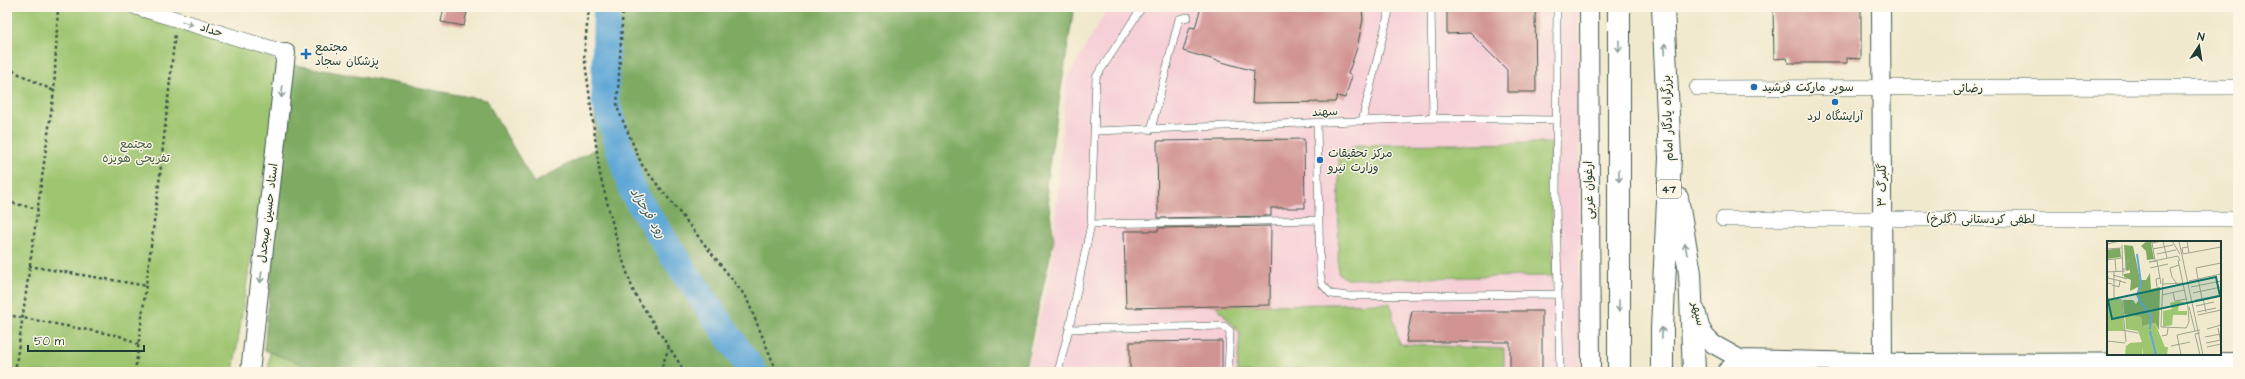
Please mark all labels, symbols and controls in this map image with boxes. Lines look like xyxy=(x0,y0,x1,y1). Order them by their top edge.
street label: حداد xyxy=(198,19,225,42)
one-way arrow xyxy=(180,20,193,27)
north arrow xyxy=(2179,26,2219,66)
text: N xyxy=(2196,29,2206,45)
place label: مجتمع پزشکان سجاد xyxy=(315,39,379,70)
one-way arrow xyxy=(1615,39,1623,52)
one-way arrow xyxy=(1662,43,1669,56)
marker: مجتمع پزشکان سجاد xyxy=(300,48,312,60)
street label: بزرگراه یادگار امام xyxy=(1658,75,1678,161)
place label: سوپر مارکت فرشید xyxy=(1762,79,1854,96)
street label: رضائی xyxy=(1953,80,1983,97)
marker: سوپر مارکت فرشید xyxy=(1749,82,1759,92)
one-way arrow xyxy=(278,85,286,98)
marker: آرایشگاه لرد xyxy=(1830,97,1840,107)
street label: سهند xyxy=(1312,103,1338,121)
place label: آرایشگاه لرد xyxy=(1807,108,1864,125)
park label: مجتمع تفریحی هویزه xyxy=(102,136,170,167)
place label: مرکز تحقیقات وزارت نیرو xyxy=(1327,145,1393,176)
marker: مرکز تحقیقات وزارت نیرو xyxy=(1315,155,1325,165)
street label: ارغوان غربی xyxy=(1580,161,1598,219)
street label: استاد حسین صبحدل xyxy=(253,162,283,264)
street label: گلبرگ ۳ xyxy=(1874,163,1891,207)
one-way arrow xyxy=(1615,169,1623,182)
road number: 47 xyxy=(1657,180,1681,198)
water label: رود فرحزاد xyxy=(626,184,670,242)
street label: لطفی کردستانی (گلرخ) xyxy=(1927,211,2035,228)
inset map xyxy=(2107,241,2221,355)
one-way arrow xyxy=(1682,243,1690,256)
one-way arrow xyxy=(257,270,265,283)
one-way arrow xyxy=(1615,299,1623,312)
street label: سپهر xyxy=(1687,299,1709,328)
scale bar xyxy=(28,327,144,353)
one-way arrow xyxy=(1658,327,1666,340)
text: 50 m xyxy=(34,333,65,350)

